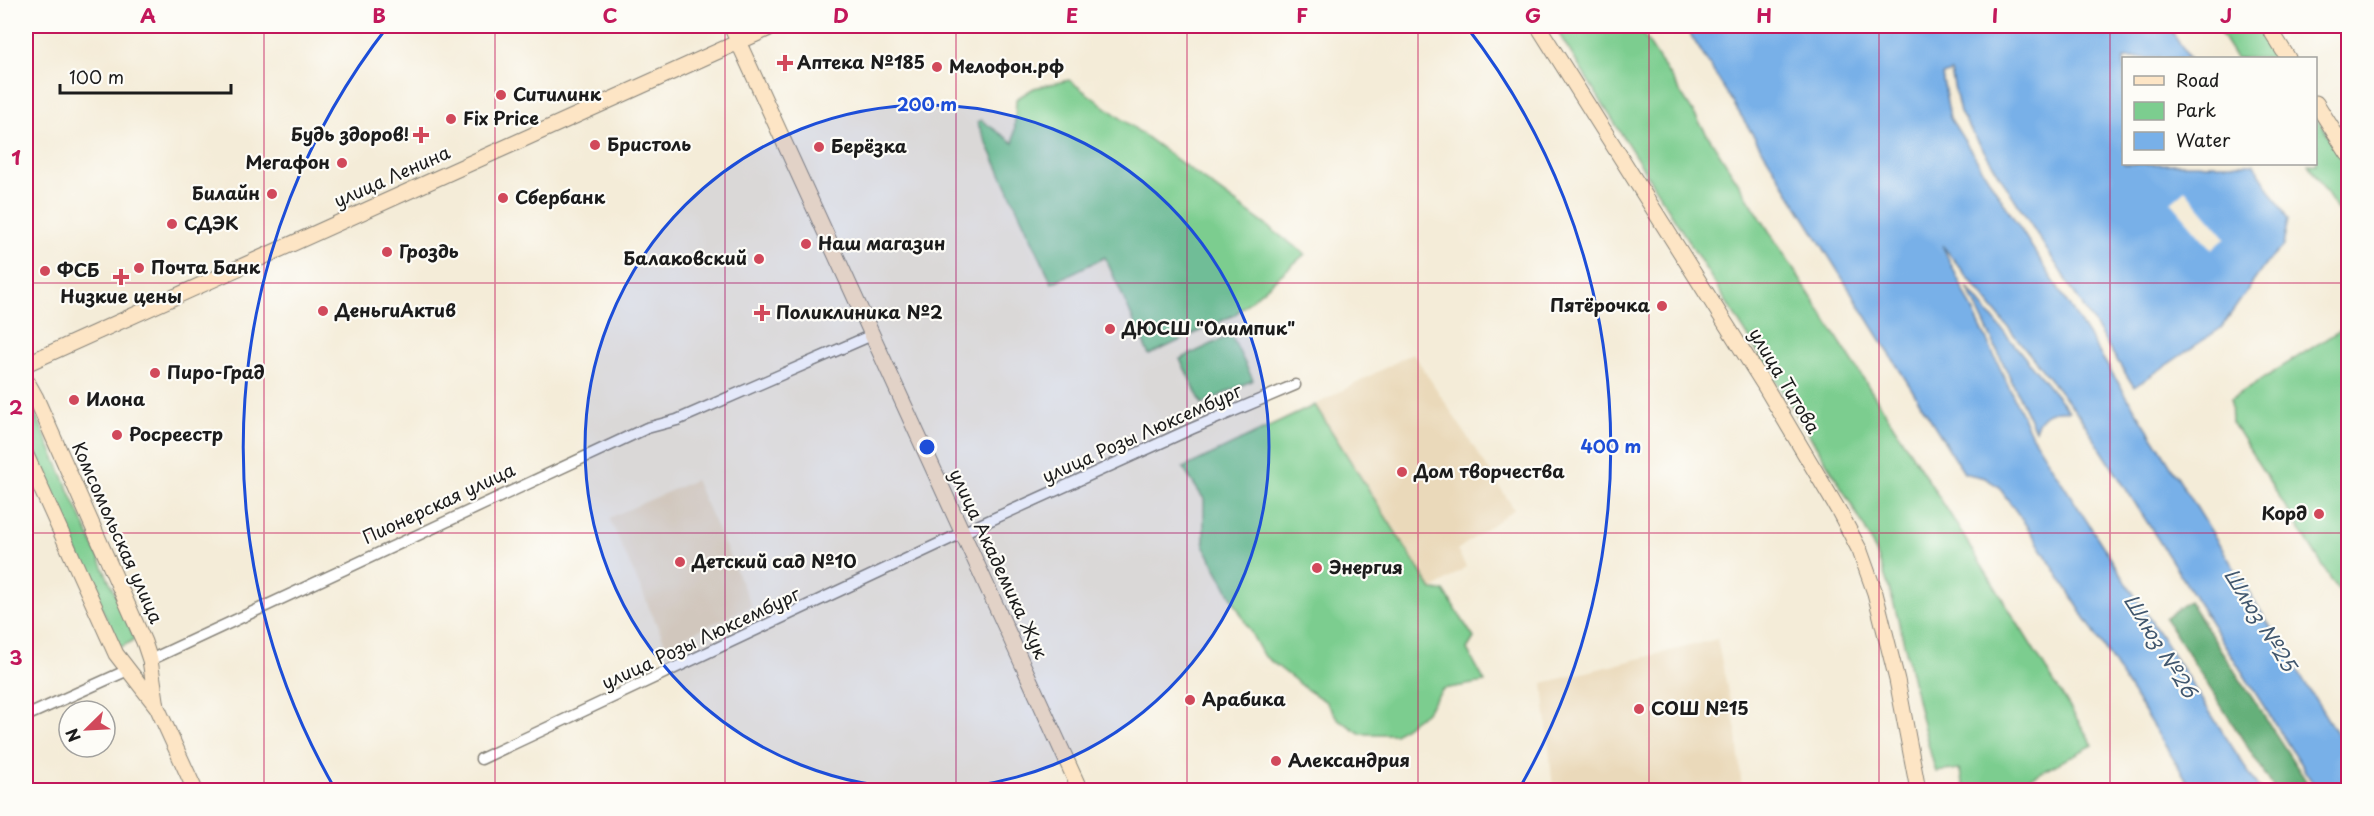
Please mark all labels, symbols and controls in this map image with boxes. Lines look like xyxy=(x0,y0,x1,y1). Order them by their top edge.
text: A xyxy=(140,0,156,30)
text: B xyxy=(372,0,386,30)
text: C xyxy=(602,0,618,30)
text: D xyxy=(833,0,849,30)
text: E xyxy=(1066,0,1078,30)
text: F xyxy=(1296,0,1308,30)
text: G xyxy=(1525,0,1541,30)
text: H xyxy=(1756,0,1772,30)
text: I xyxy=(1992,0,1998,30)
text: J xyxy=(2220,0,2232,30)
place label: Аптека №185 xyxy=(797,48,925,75)
place label: Мелофон.рф xyxy=(949,52,1064,79)
marker: Аптека №185 xyxy=(778,56,792,70)
scale bar xyxy=(60,57,231,95)
legend xyxy=(2122,57,2317,165)
marker: Мелофон.рф xyxy=(930,60,944,74)
text: 100 m xyxy=(69,63,124,90)
text: Road xyxy=(2176,66,2220,93)
place label: Ситилинк xyxy=(513,80,602,107)
marker: Ситилинк xyxy=(494,88,508,102)
text: 200 m xyxy=(897,90,957,117)
text: Park xyxy=(2176,96,2216,123)
place label: Fix Price xyxy=(463,104,539,131)
marker: Fix Price xyxy=(444,112,458,126)
place label: Будь здоров! xyxy=(291,120,409,147)
text: Water xyxy=(2176,126,2231,153)
marker: Будь здоров! xyxy=(414,128,428,142)
place label: Бристоль xyxy=(607,130,691,157)
place label: Берёзка xyxy=(831,132,907,159)
street label: улица Ленина xyxy=(329,138,455,213)
marker: Бристоль xyxy=(588,138,602,152)
marker: Берёзка xyxy=(812,140,826,154)
text: 1 xyxy=(11,142,21,172)
place label: Мегафон xyxy=(246,148,330,175)
marker: Мегафон xyxy=(335,156,349,170)
place label: Билайн xyxy=(192,179,260,206)
place label: Сбербанк xyxy=(515,183,606,210)
marker: Билайн xyxy=(265,187,279,201)
marker: Сбербанк xyxy=(496,191,510,205)
place label: СДЭК xyxy=(184,209,239,236)
marker: СДЭК xyxy=(165,217,179,231)
place label: Наш магазин xyxy=(818,229,945,256)
place label: Гроздь xyxy=(399,237,459,264)
marker: Наш магазин xyxy=(799,237,813,251)
place label: Балаковский xyxy=(623,244,747,271)
marker: Гроздь xyxy=(380,245,394,259)
marker: Балаковский xyxy=(752,252,766,266)
place label: Почта Банк xyxy=(151,253,261,280)
place label: ФСБ xyxy=(57,256,99,283)
marker: Почта Банк xyxy=(132,261,146,275)
marker: ФСБ xyxy=(38,264,52,278)
marker: Низкие цены xyxy=(114,270,128,284)
place label: Низкие цены xyxy=(60,282,182,309)
place label: Пятёрочка xyxy=(1550,291,1650,318)
place label: ДеньгиАктив xyxy=(334,296,456,323)
place label: Поликлиника №2 xyxy=(776,298,943,325)
marker: Пятёрочка xyxy=(1655,299,1669,313)
marker: ДеньгиАктив xyxy=(316,304,330,318)
marker: Поликлиника №2 xyxy=(753,304,771,322)
place label: ДЮСШ "Олимпик" xyxy=(1121,314,1295,341)
marker: ДЮСШ "Олимпик" xyxy=(1103,322,1117,336)
street label: улица Титова xyxy=(1743,322,1828,439)
place label: Пиро-Град xyxy=(167,358,265,385)
marker: Пиро-Град xyxy=(148,366,162,380)
street label: улица Розы Люксембург xyxy=(1037,376,1247,489)
place label: Илона xyxy=(86,385,145,412)
text: 2 xyxy=(9,392,23,422)
marker: Илона xyxy=(67,393,81,407)
place label: Росреестр xyxy=(129,420,223,447)
marker: Росреестр xyxy=(110,428,124,442)
text: 400 m xyxy=(1581,432,1641,459)
street label: Комсомольская улица xyxy=(66,437,171,628)
centre of rings xyxy=(917,437,937,457)
street label: Пионерская улица xyxy=(358,455,520,550)
place label: Дом творчества xyxy=(1413,457,1565,484)
street label: улица Академика Жук xyxy=(943,464,1055,663)
marker: Дом творчества xyxy=(1395,465,1409,479)
place label: Корд xyxy=(2261,499,2307,526)
marker: Корд xyxy=(2312,507,2326,521)
place label: Детский сад №10 xyxy=(691,547,856,574)
place label: Энергия xyxy=(1329,553,1403,580)
marker: Детский сад №10 xyxy=(673,555,687,569)
marker: Энергия xyxy=(1310,561,1324,575)
water label: Шлюз №25 xyxy=(2217,562,2306,679)
street label: улица Розы Люксембург xyxy=(597,579,805,696)
water label: Шлюз №26 xyxy=(2117,588,2205,704)
text: 3 xyxy=(9,642,23,672)
place label: Арабика xyxy=(1202,685,1286,712)
marker: Арабика xyxy=(1183,693,1197,707)
place label: СОШ №15 xyxy=(1651,694,1749,721)
north arrow xyxy=(57,699,117,759)
marker: СОШ №15 xyxy=(1632,702,1646,716)
text: N xyxy=(59,725,86,746)
place label: Александрия xyxy=(1288,746,1410,773)
marker: Александрия xyxy=(1269,754,1283,768)

